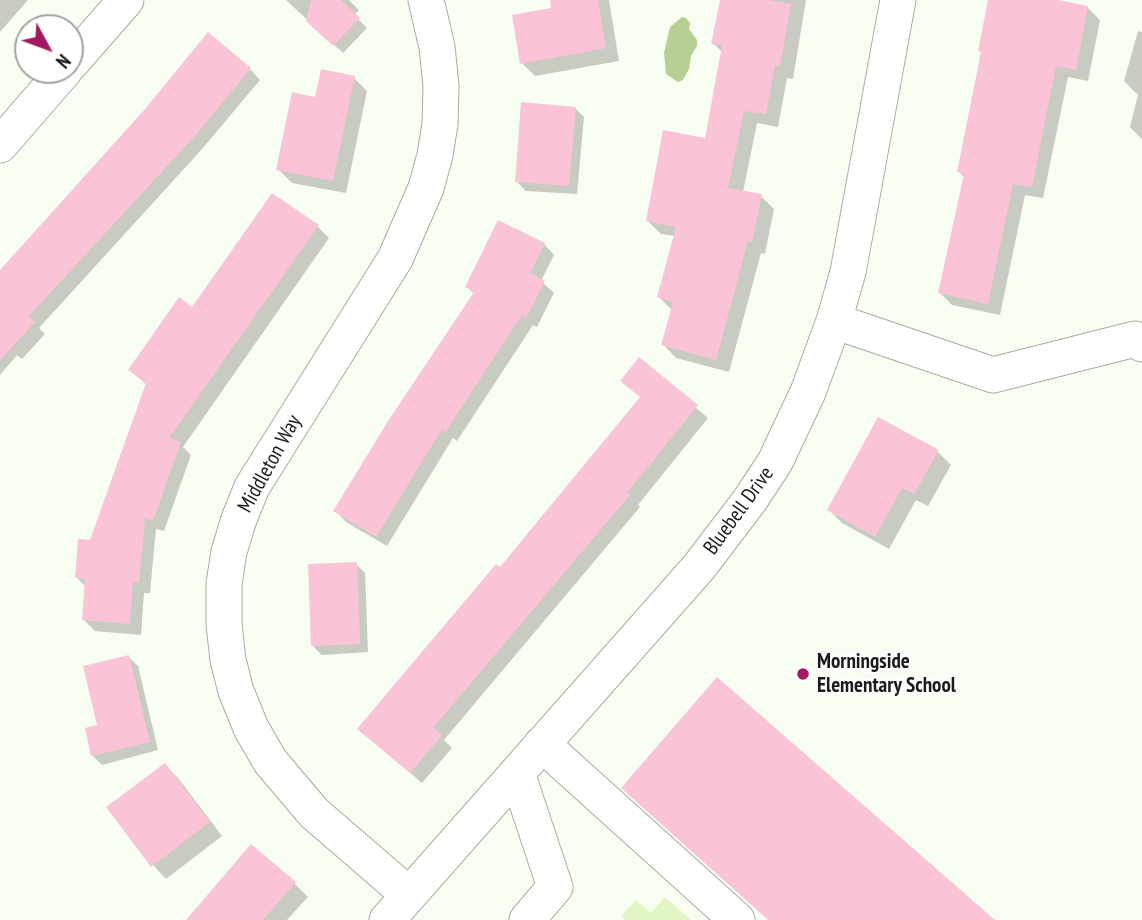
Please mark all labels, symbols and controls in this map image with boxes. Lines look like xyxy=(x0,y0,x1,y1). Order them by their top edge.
north arrow xyxy=(14,14,84,84)
text: N xyxy=(51,50,76,73)
street label: Middleton Way xyxy=(233,411,307,517)
street label: Bluebell Drive xyxy=(699,462,779,560)
place label: Morningside Elementary School xyxy=(817,649,956,699)
marker: Morningside Elementary School xyxy=(795,666,811,682)

